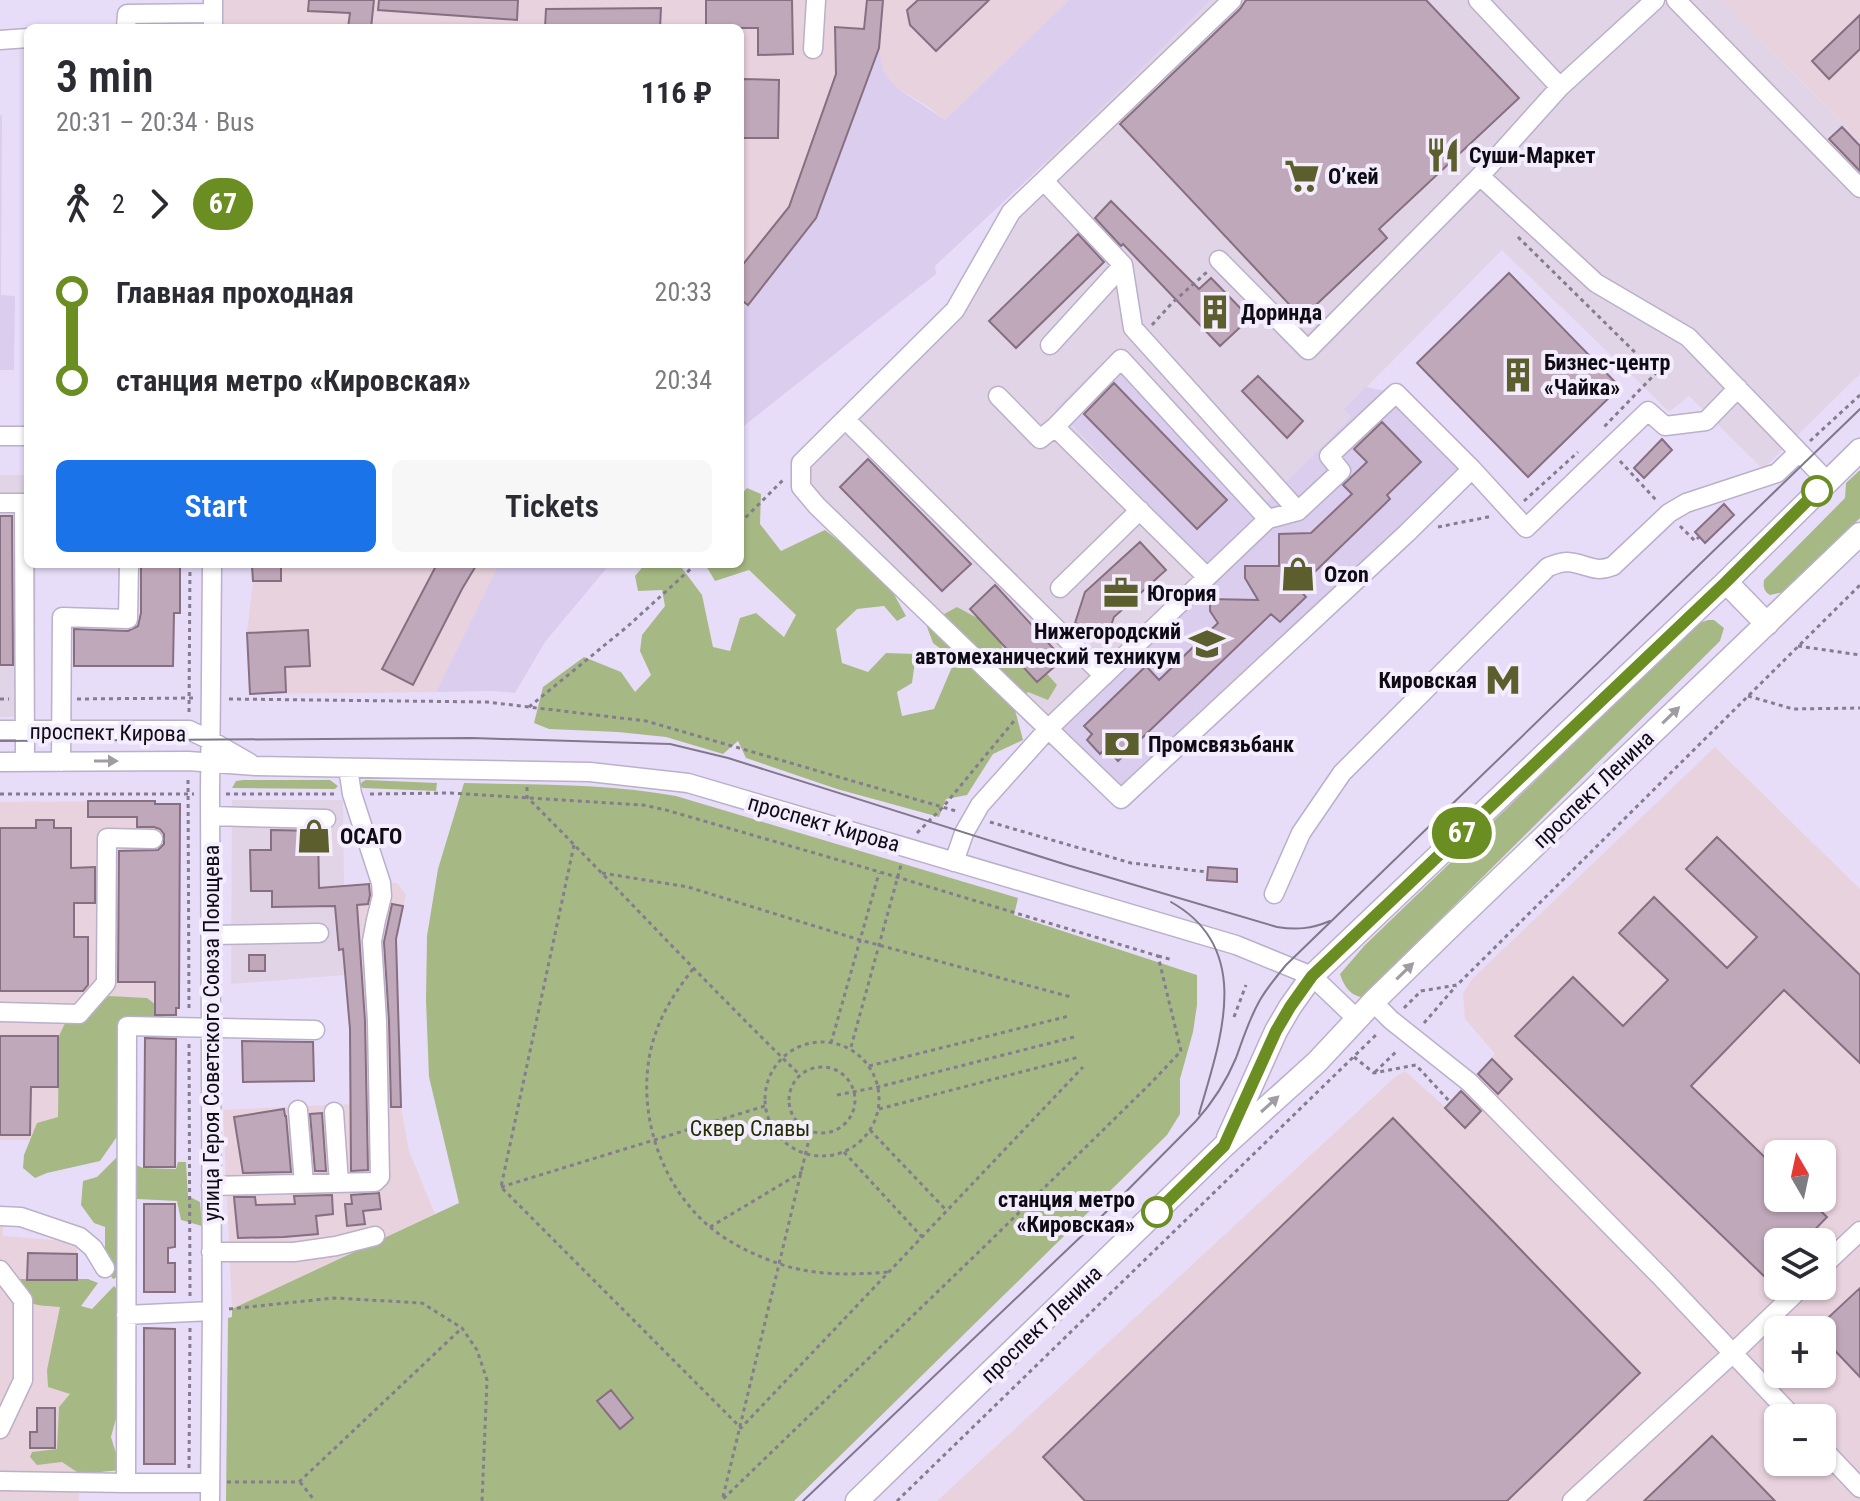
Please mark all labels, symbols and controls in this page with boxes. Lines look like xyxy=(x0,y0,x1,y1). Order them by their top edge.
text: 3 min xyxy=(56,51,153,103)
text: 116 ₽ xyxy=(641,75,712,110)
text: 20:31 – 20:34 · Bus xyxy=(56,107,255,137)
restaurant icon: Суши-Маркет xyxy=(1424,136,1462,174)
place label: Суши-Маркет xyxy=(1469,143,1595,168)
supermarket icon: О’кей xyxy=(1283,157,1321,195)
place label: О’кей xyxy=(1328,164,1378,189)
icon: walk xyxy=(56,182,100,226)
icon: forward xyxy=(137,182,181,226)
text: 67 xyxy=(209,187,237,220)
text: 2 xyxy=(112,189,125,219)
text: Главная проходная xyxy=(116,275,354,310)
text: 20:33 xyxy=(655,277,712,307)
building icon: Доринда xyxy=(1196,293,1234,331)
place label: Доринда xyxy=(1241,300,1322,325)
place label: Бизнес-центр «Чайка» xyxy=(1544,350,1670,400)
building icon: Бизнес-центр «Чайка» xyxy=(1499,356,1537,394)
text: станция метро «Кировская» xyxy=(116,363,471,398)
text: 20:34 xyxy=(655,365,712,395)
button: Start xyxy=(56,460,376,552)
button: Tickets xyxy=(392,460,712,552)
unlabelled marker xyxy=(1802,476,1832,506)
shop icon: Ozon xyxy=(1279,555,1317,593)
place label: Ozon xyxy=(1324,562,1369,587)
office icon: Югория xyxy=(1102,574,1140,612)
place label: Югория xyxy=(1147,581,1217,606)
place label: Нижегородский автомеханический техникум xyxy=(915,619,1181,669)
school or university icon: Нижегородский автомеханический техникум xyxy=(1188,625,1226,663)
metro station icon: Кировская xyxy=(1484,661,1522,699)
place label: Кировская xyxy=(1378,668,1477,693)
one-way arrow xyxy=(1661,706,1680,725)
street label: проспект Кирова xyxy=(30,719,186,746)
bank icon: Промсвязьбанк xyxy=(1103,725,1141,763)
street label: проспект Ленина xyxy=(1528,726,1659,853)
place label: Промсвязьбанк xyxy=(1148,732,1294,757)
one-way arrow xyxy=(94,755,119,767)
street label: проспект Кирова xyxy=(745,790,903,857)
line badge: 67 xyxy=(1426,807,1498,859)
text: 67 xyxy=(1448,816,1476,849)
shop icon: ОСАГО xyxy=(295,817,333,855)
place label: ОСАГО xyxy=(340,824,402,849)
street label: улица Героя Советского Союза Поющева xyxy=(199,845,224,1221)
one-way arrow xyxy=(1395,962,1414,981)
one-way arrow xyxy=(1260,1096,1280,1113)
park label: Сквер Славы xyxy=(690,1116,810,1141)
north arrow xyxy=(1764,1140,1836,1212)
map controls xyxy=(1764,1140,1836,1476)
place label: станция метро «Кировская» xyxy=(998,1187,1135,1237)
marker: станция метро «Кировская» xyxy=(1142,1197,1172,1227)
button: layers xyxy=(1764,1228,1836,1300)
street label: проспект Ленина xyxy=(976,1261,1107,1388)
button: + xyxy=(1764,1316,1836,1388)
button: − xyxy=(1764,1404,1836,1476)

